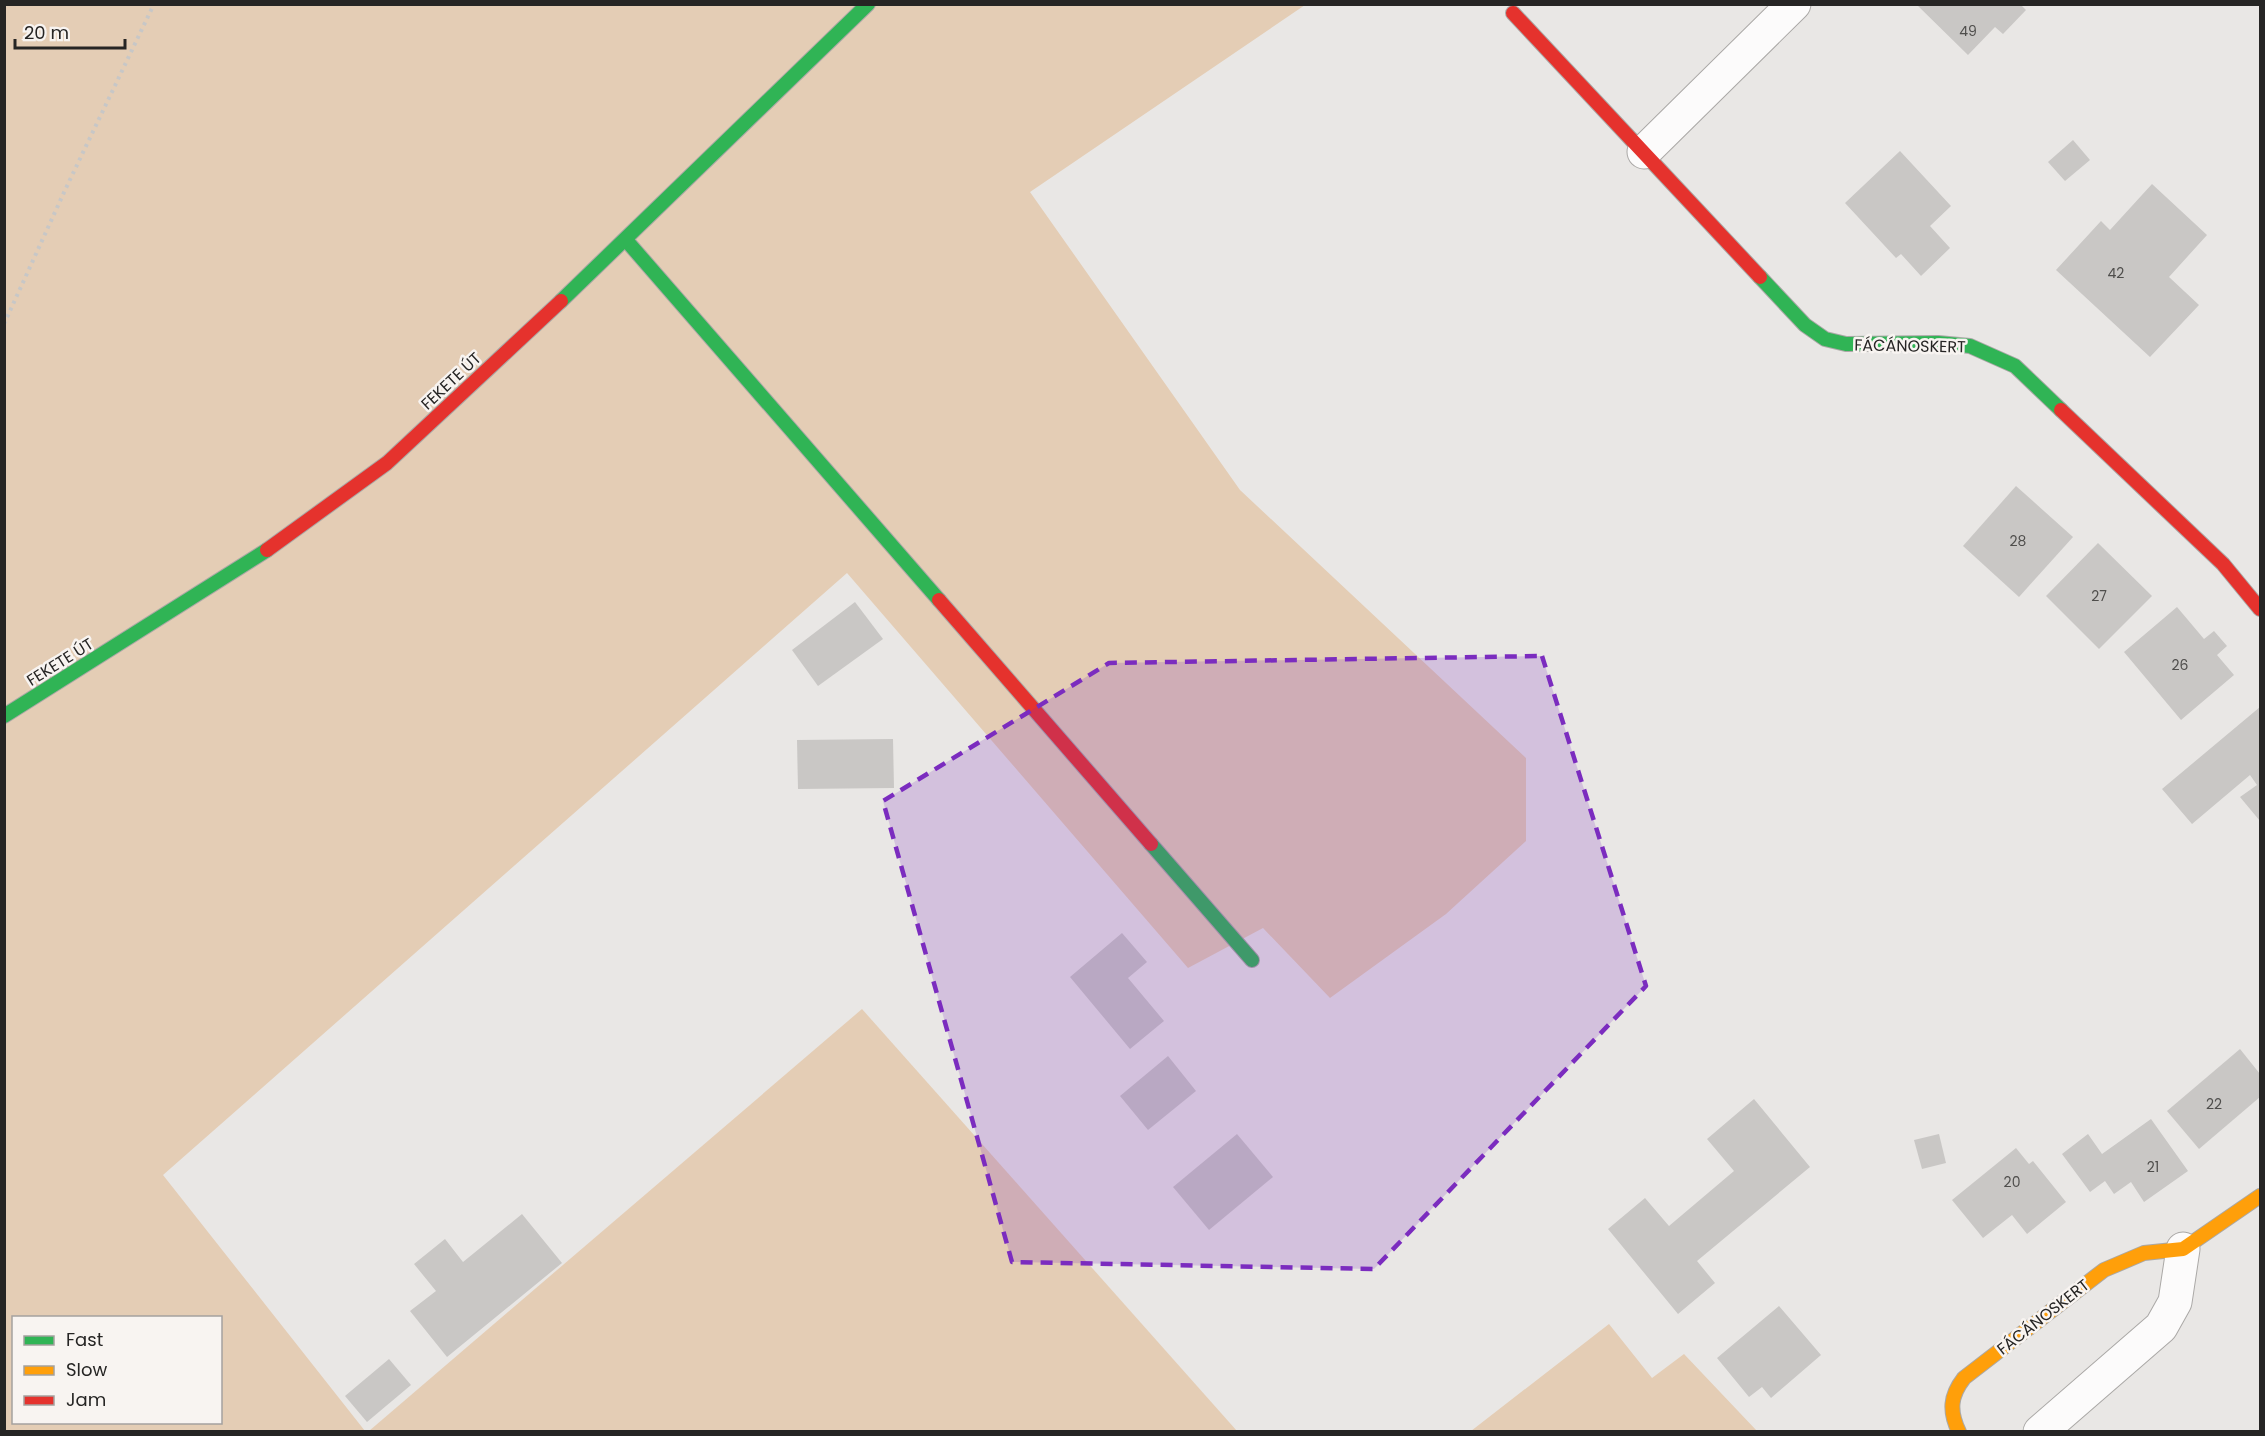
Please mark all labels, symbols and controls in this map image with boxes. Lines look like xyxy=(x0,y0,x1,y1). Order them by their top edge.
scale bar xyxy=(15,12,124,50)
text: 20 m xyxy=(24,20,69,45)
house number: 49 xyxy=(1959,21,1977,41)
house number: 42 xyxy=(2108,263,2124,283)
street label: FÁCÁNOSKERT xyxy=(1854,334,1966,358)
street label: FEKETE ÚT xyxy=(416,347,486,415)
house number: 28 xyxy=(2010,531,2027,551)
house number: 27 xyxy=(2091,586,2107,606)
street label: FEKETE ÚT xyxy=(22,632,98,692)
house number: 26 xyxy=(2172,655,2189,675)
house number: 22 xyxy=(2206,1094,2222,1114)
house number: 21 xyxy=(2147,1157,2159,1177)
house number: 20 xyxy=(2004,1172,2020,1192)
street label: FÁCÁNOSKERT xyxy=(1992,1273,2094,1360)
legend xyxy=(12,1316,222,1424)
text: Fast xyxy=(66,1327,103,1352)
text: Slow xyxy=(66,1357,108,1382)
text: Jam xyxy=(66,1387,106,1412)

